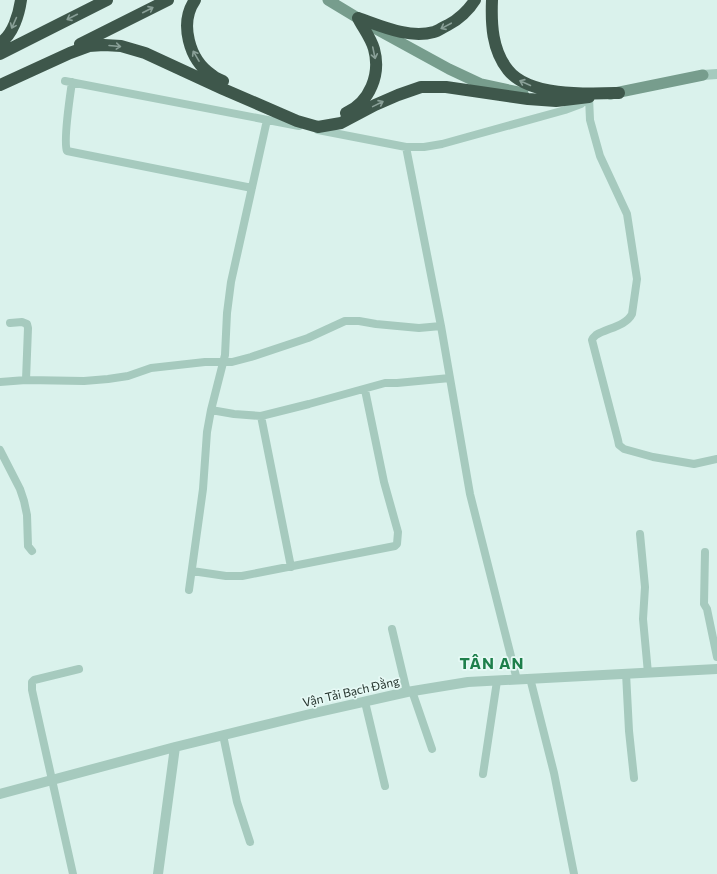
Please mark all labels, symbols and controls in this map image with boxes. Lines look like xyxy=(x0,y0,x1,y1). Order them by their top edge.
one-way arrow xyxy=(142,6,154,13)
one-way arrow xyxy=(67,14,79,22)
one-way arrow xyxy=(10,17,17,29)
one-way arrow xyxy=(440,22,452,30)
one-way arrow xyxy=(108,42,121,49)
one-way arrow xyxy=(370,46,378,59)
one-way arrow xyxy=(191,50,199,62)
one-way arrow xyxy=(520,78,532,86)
one-way arrow xyxy=(371,100,383,107)
district label: TÂN AN xyxy=(459,653,525,672)
street label: Vận Tải Bạch Đằng xyxy=(301,673,401,709)

